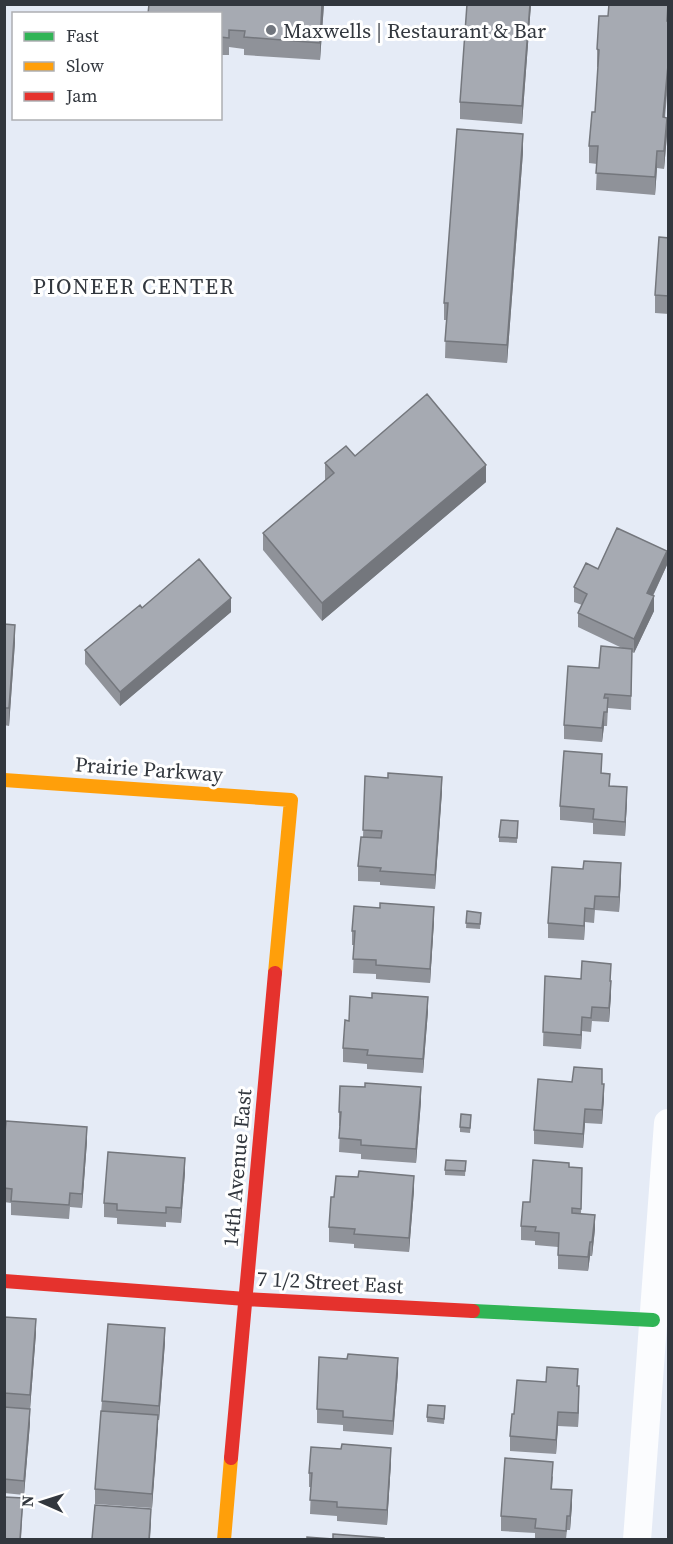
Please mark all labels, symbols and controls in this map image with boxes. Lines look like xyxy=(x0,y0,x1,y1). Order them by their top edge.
legend xyxy=(12,12,222,120)
place label: Maxwells | Restaurant & Bar xyxy=(283,16,546,45)
text: Fast xyxy=(66,23,99,48)
marker: Maxwells | Restaurant & Bar xyxy=(264,23,278,37)
text: Slow xyxy=(66,53,104,78)
text: Jam xyxy=(65,83,98,108)
district label: PIONEER CENTER xyxy=(33,271,235,301)
street label: Prairie Parkway xyxy=(74,749,224,789)
street label: 14th Avenue East xyxy=(216,1088,258,1248)
street label: 7 1/2 Street East xyxy=(256,1264,404,1300)
north arrow xyxy=(12,1472,72,1532)
text: N xyxy=(16,1494,38,1508)

